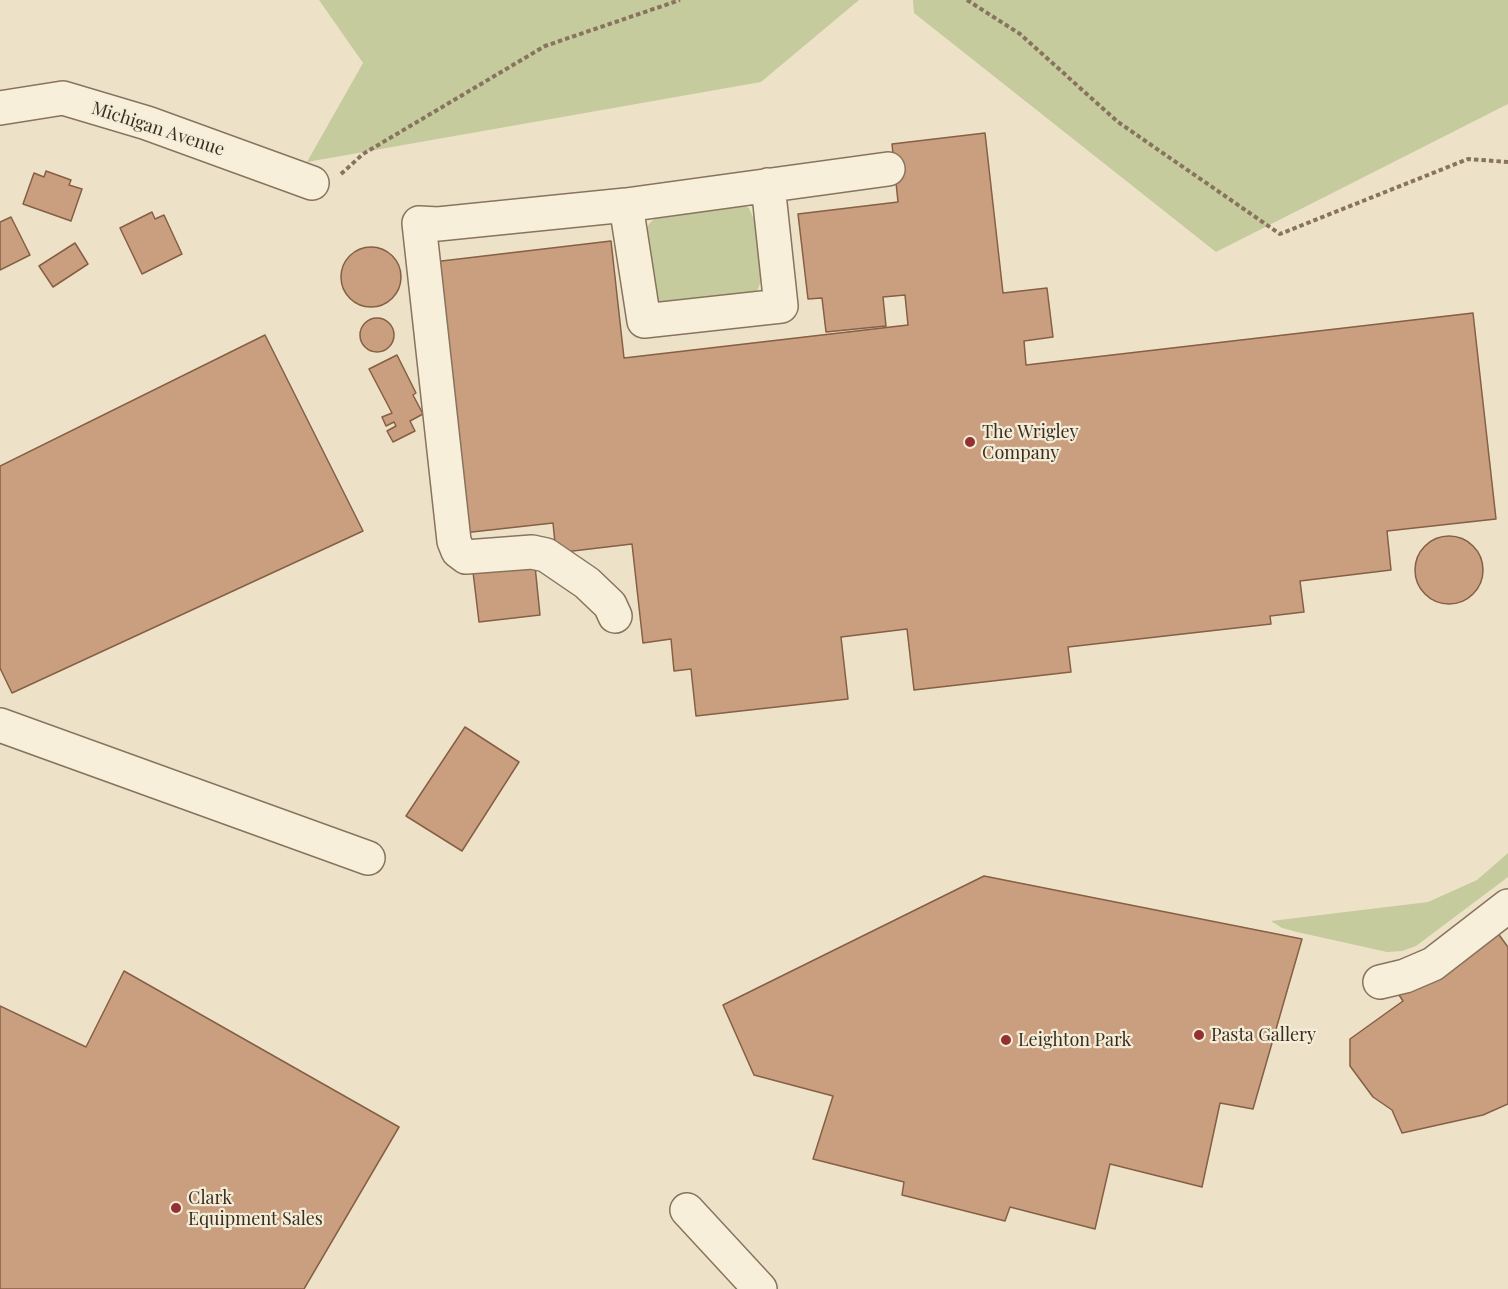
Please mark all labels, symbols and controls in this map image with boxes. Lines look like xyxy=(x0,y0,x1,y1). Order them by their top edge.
street label: Michigan Avenue xyxy=(89,97,227,161)
place label: The Wrigley Company xyxy=(982,421,1078,464)
marker: The Wrigley Company xyxy=(963,435,977,449)
place label: Pasta Gallery xyxy=(1211,1024,1316,1046)
marker: Pasta Gallery xyxy=(1192,1028,1206,1042)
place label: Leighton Park xyxy=(1018,1029,1131,1051)
marker: Leighton Park xyxy=(999,1033,1013,1047)
place label: Clark Equipment Sales xyxy=(188,1187,323,1230)
marker: Clark Equipment Sales xyxy=(169,1201,183,1215)

